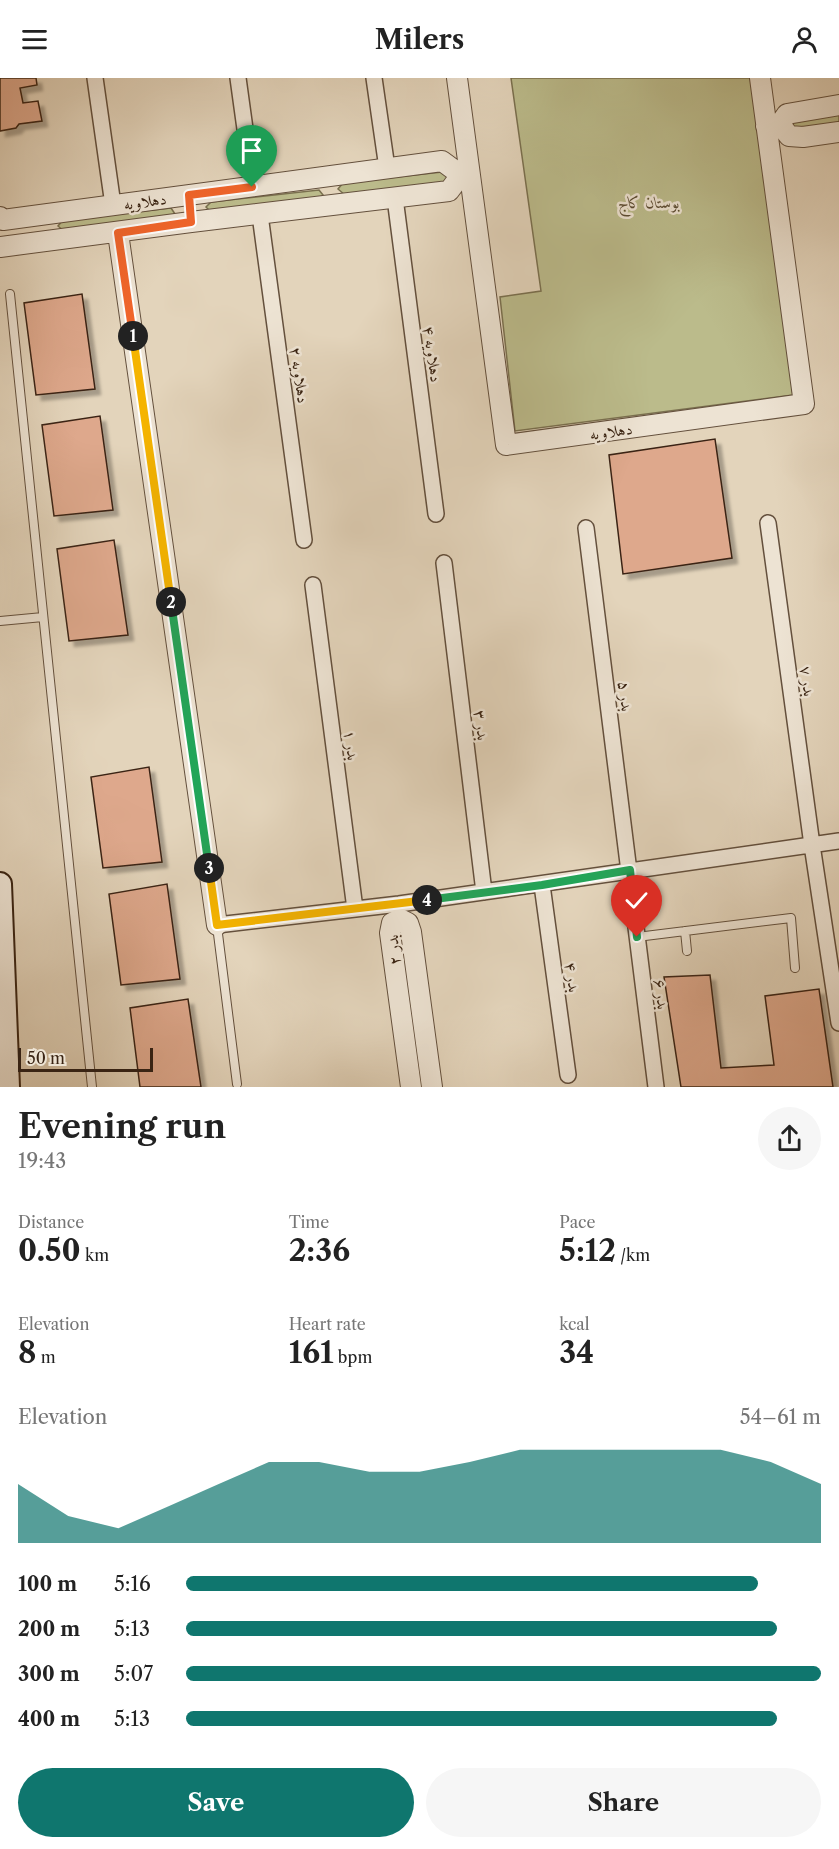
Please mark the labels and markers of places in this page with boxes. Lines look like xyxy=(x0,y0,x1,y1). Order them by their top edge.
pin xyxy=(226,125,277,187)
pin: 1 xyxy=(118,321,148,351)
pin: 2 xyxy=(156,587,186,617)
pin: 3 xyxy=(194,853,224,883)
pin xyxy=(611,875,662,937)
pin: 4 xyxy=(412,885,442,915)

